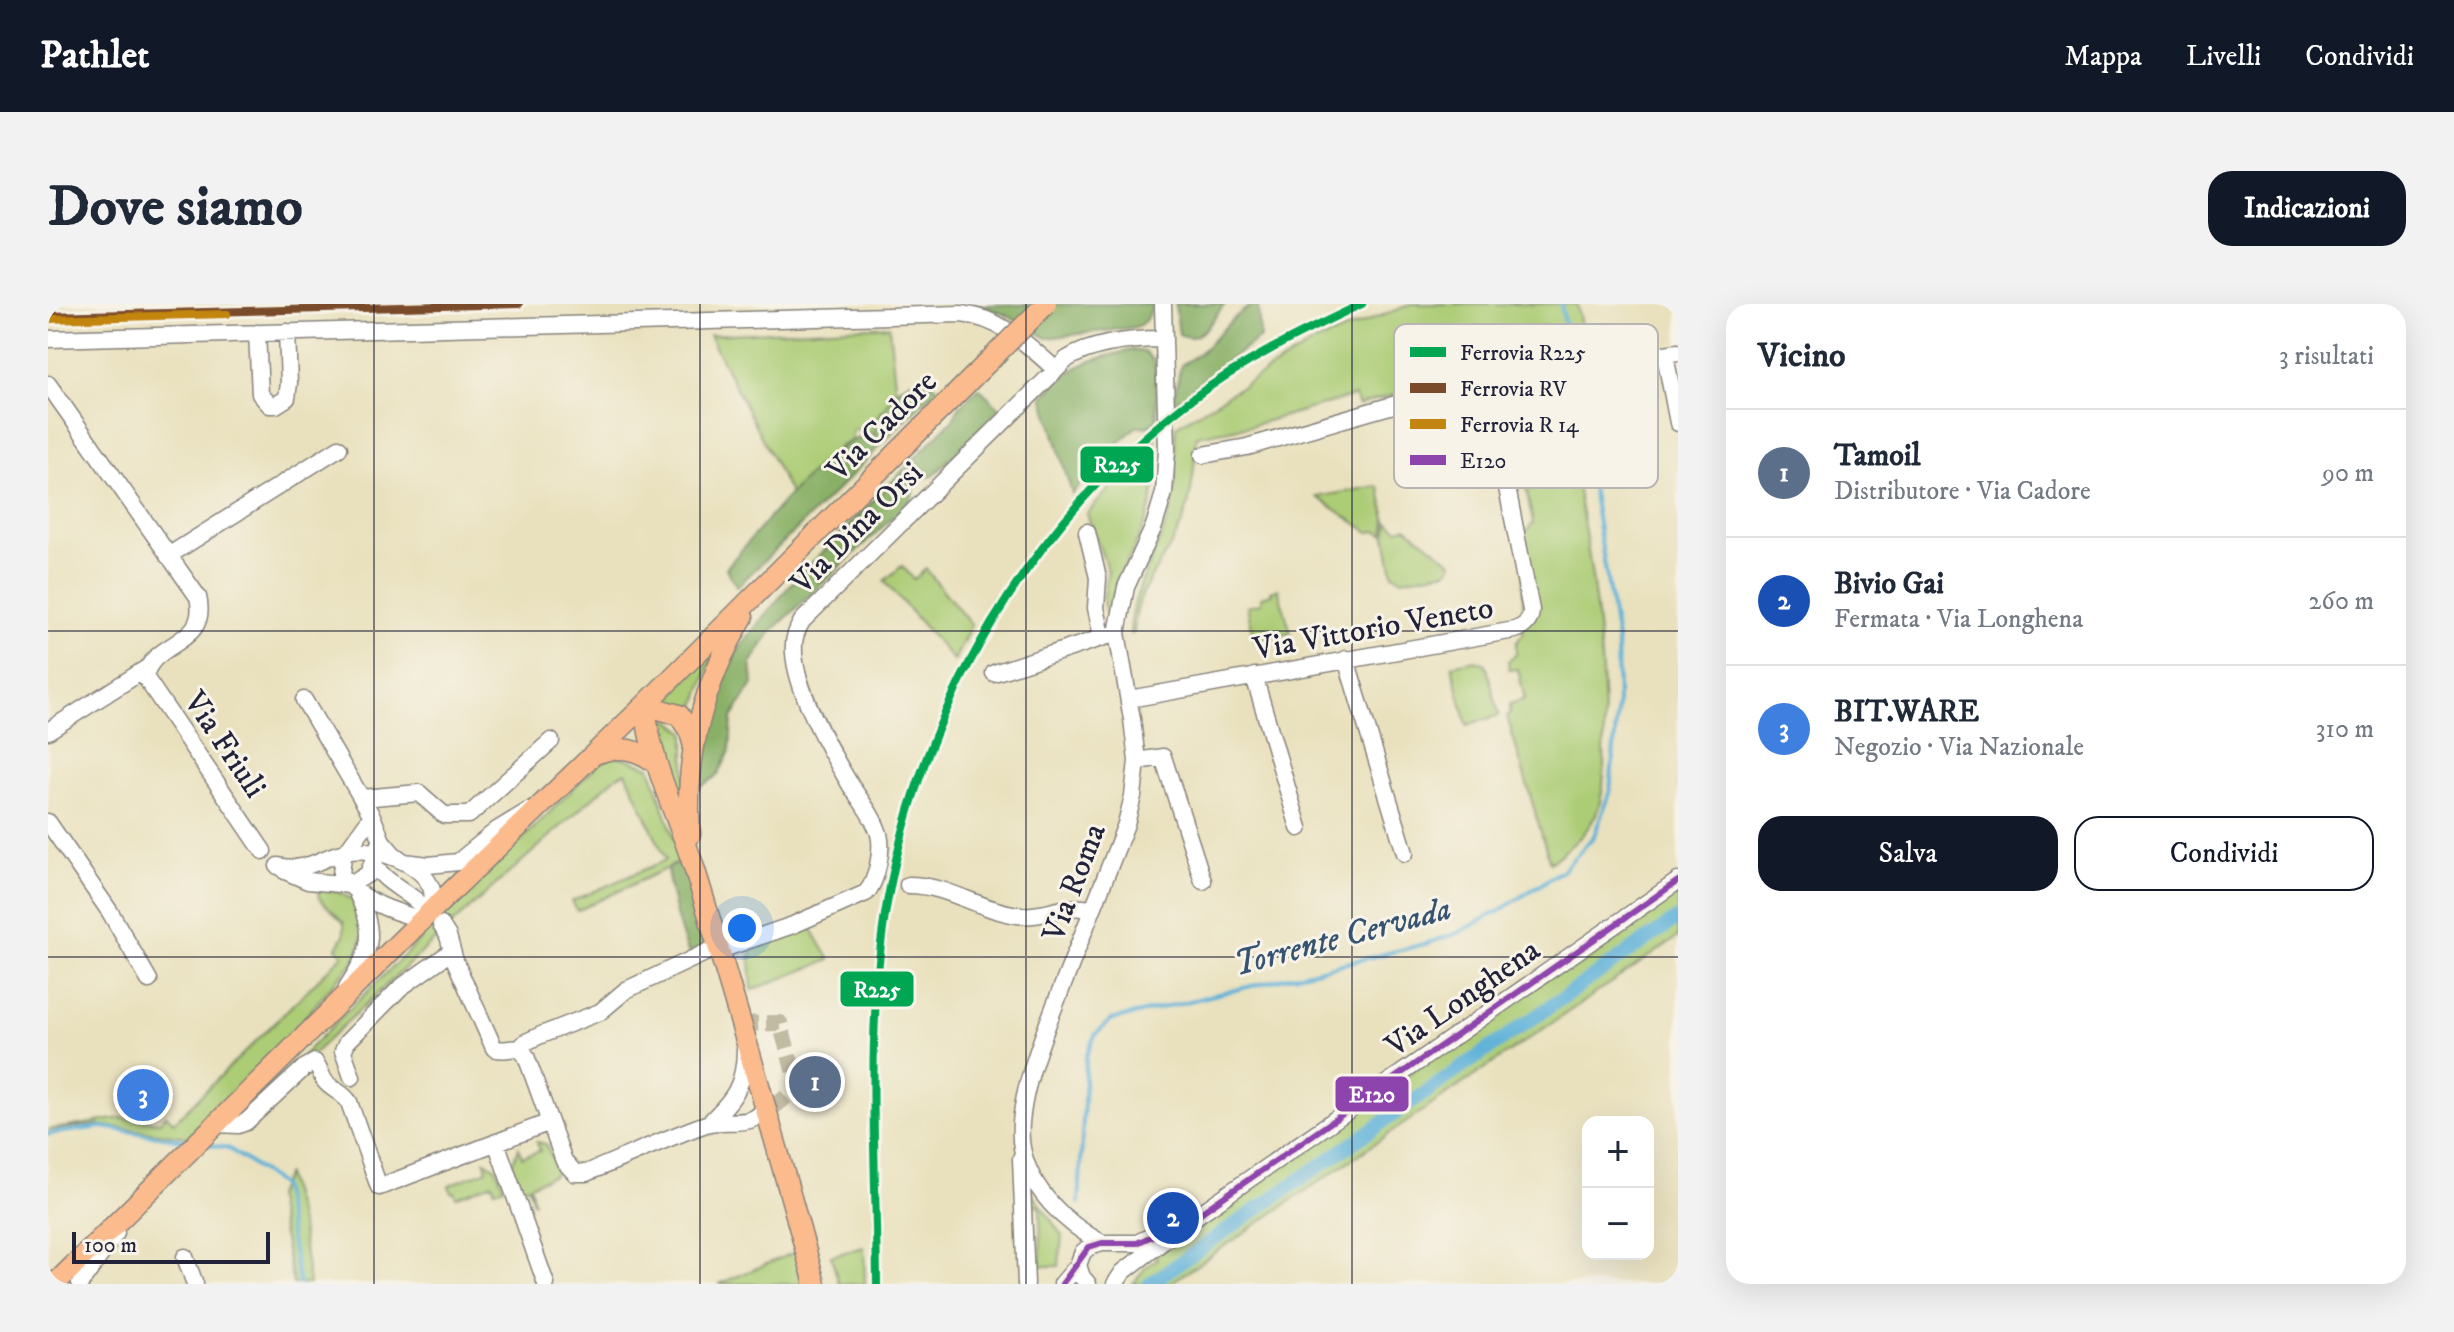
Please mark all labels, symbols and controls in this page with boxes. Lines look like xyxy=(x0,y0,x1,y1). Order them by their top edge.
text: Pathlet xyxy=(40,32,150,80)
text: Mappa xyxy=(2065,39,2142,74)
text: Livelli xyxy=(2186,39,2261,74)
text: Condividi xyxy=(2305,39,2414,74)
button: Indicazioni xyxy=(2208,171,2406,246)
text: Dove siamo xyxy=(48,173,303,243)
legend xyxy=(1394,324,1658,488)
text: Vicino xyxy=(1758,335,1846,377)
text: Ferrovia R225 xyxy=(1460,340,1586,367)
text: 3 risultati xyxy=(2279,340,2374,373)
street label: Via Cadore xyxy=(818,363,946,491)
text: Ferrovia RV xyxy=(1460,376,1568,403)
text: Ferrovia R 14 xyxy=(1460,412,1580,439)
text: Tamoil xyxy=(1834,438,1921,475)
line badge: R225 xyxy=(1079,445,1155,484)
text: E120 xyxy=(1460,448,1506,475)
text: R225 xyxy=(1093,452,1141,479)
street label: Via Dina Orsi xyxy=(782,454,932,604)
text: 1 xyxy=(1779,457,1789,490)
text: 90 m xyxy=(2322,457,2374,490)
text: Distributore · Via Cadore xyxy=(1834,475,2091,508)
text: Bivio Gai xyxy=(1834,566,1944,603)
text: 2 xyxy=(1778,585,1790,618)
text: 260 m xyxy=(2309,585,2374,618)
street label: Via Vittorio Veneto xyxy=(1249,588,1496,670)
text: Fermata · Via Longhena xyxy=(1834,603,2083,636)
street label: Via Friuli xyxy=(174,683,275,806)
text: BIT.WARE xyxy=(1834,694,1979,731)
text: 3 xyxy=(1779,713,1789,746)
text: 310 m xyxy=(2316,713,2374,746)
text: Negozio · Via Nazionale xyxy=(1834,731,2084,764)
button: Salva xyxy=(1758,816,2058,891)
button: Condividi xyxy=(2074,816,2374,891)
street label: Via Roma xyxy=(1034,818,1116,948)
water label: Torrente Cervada xyxy=(1229,888,1456,986)
your location xyxy=(722,908,762,948)
street label: Via Longhena xyxy=(1377,930,1549,1067)
line badge: R225 xyxy=(839,970,915,1008)
text: R225 xyxy=(853,977,901,1004)
pin: 1 xyxy=(789,1052,841,1112)
pin: 3 xyxy=(117,1065,169,1125)
line badge: E120 xyxy=(1334,1075,1410,1113)
text: E120 xyxy=(1349,1082,1395,1109)
map controls xyxy=(1582,1116,1654,1260)
button: + xyxy=(1582,1116,1654,1188)
pin: 2 xyxy=(1147,1188,1199,1248)
button: − xyxy=(1582,1188,1654,1260)
scale bar xyxy=(72,1228,270,1264)
text: 100 m xyxy=(84,1232,137,1259)

